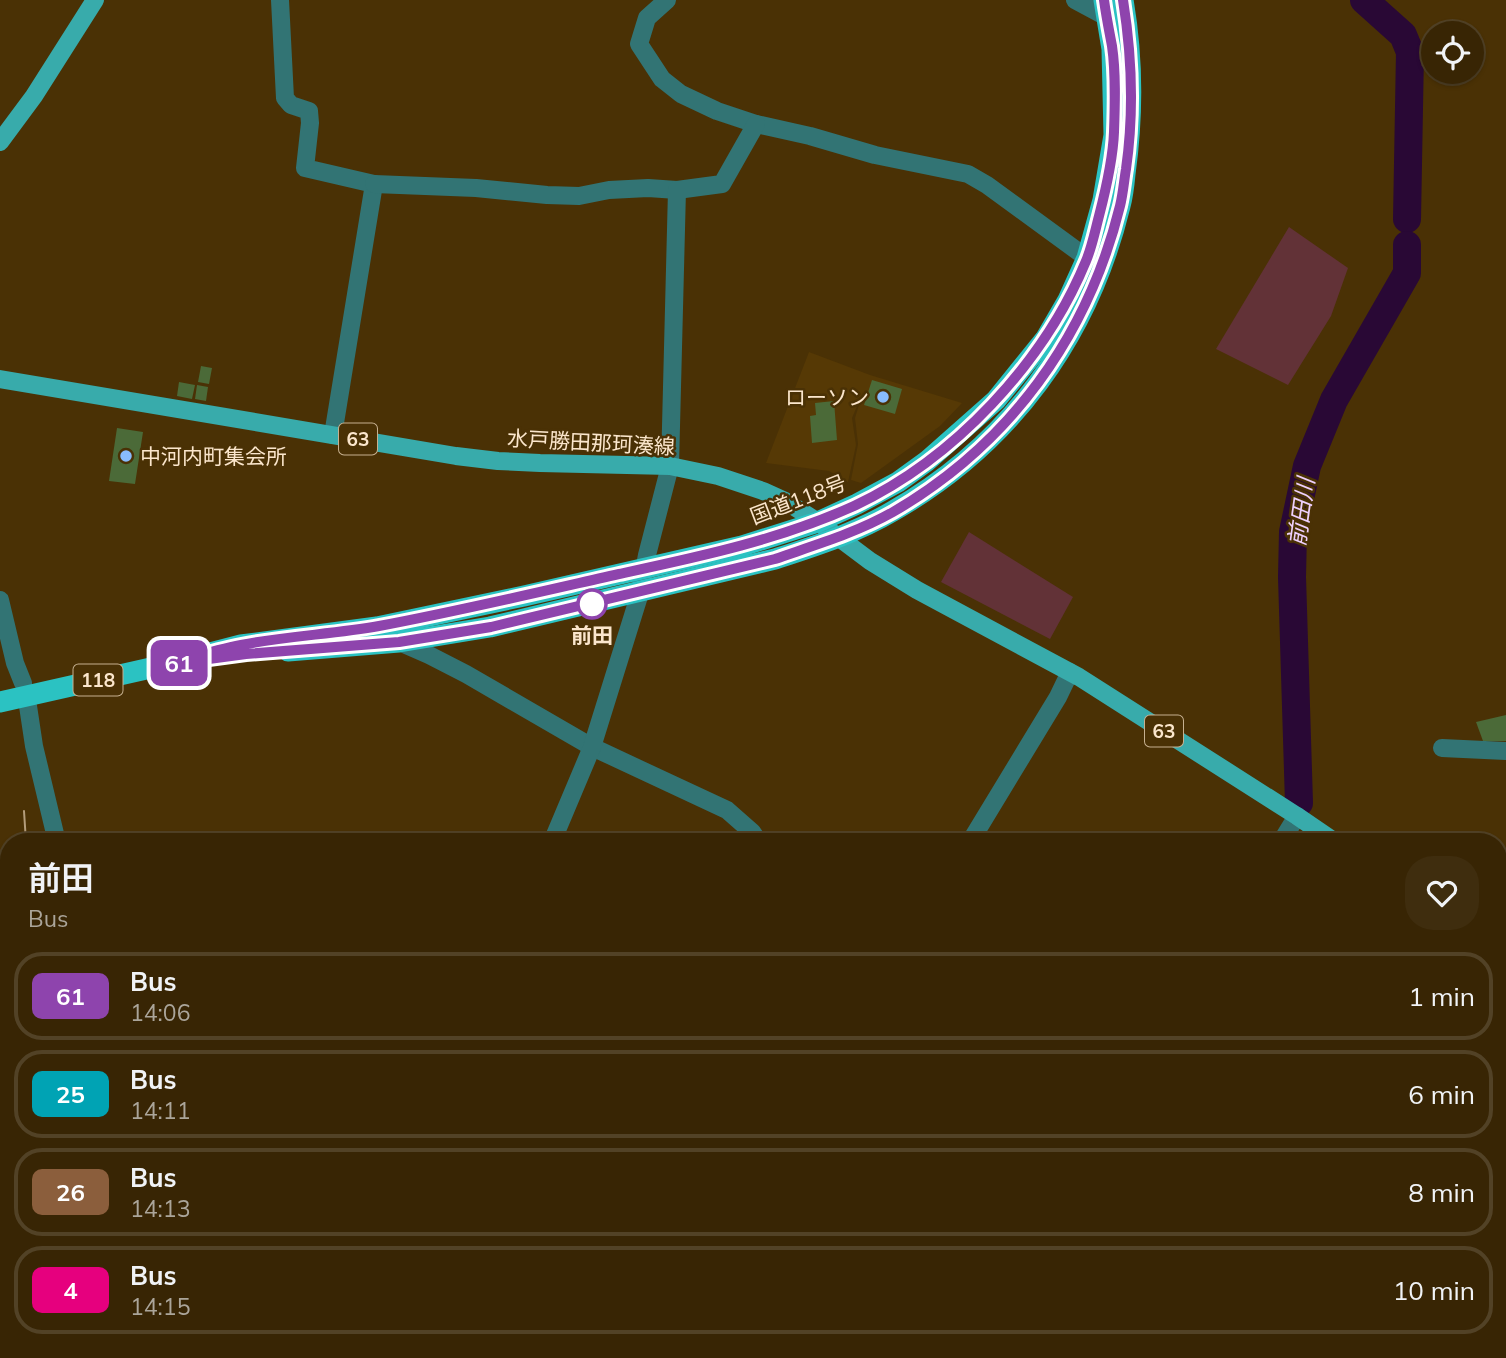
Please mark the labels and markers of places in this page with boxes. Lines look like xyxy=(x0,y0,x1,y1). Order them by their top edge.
place label: ローソン xyxy=(785,384,869,410)
marker: ローソン xyxy=(875,389,891,405)
place label: 中河内町集会所 xyxy=(140,443,287,469)
marker: 中河内町集会所 xyxy=(118,448,134,464)
marker: 前田 xyxy=(577,589,607,619)
place label: 前田 xyxy=(571,622,613,648)

